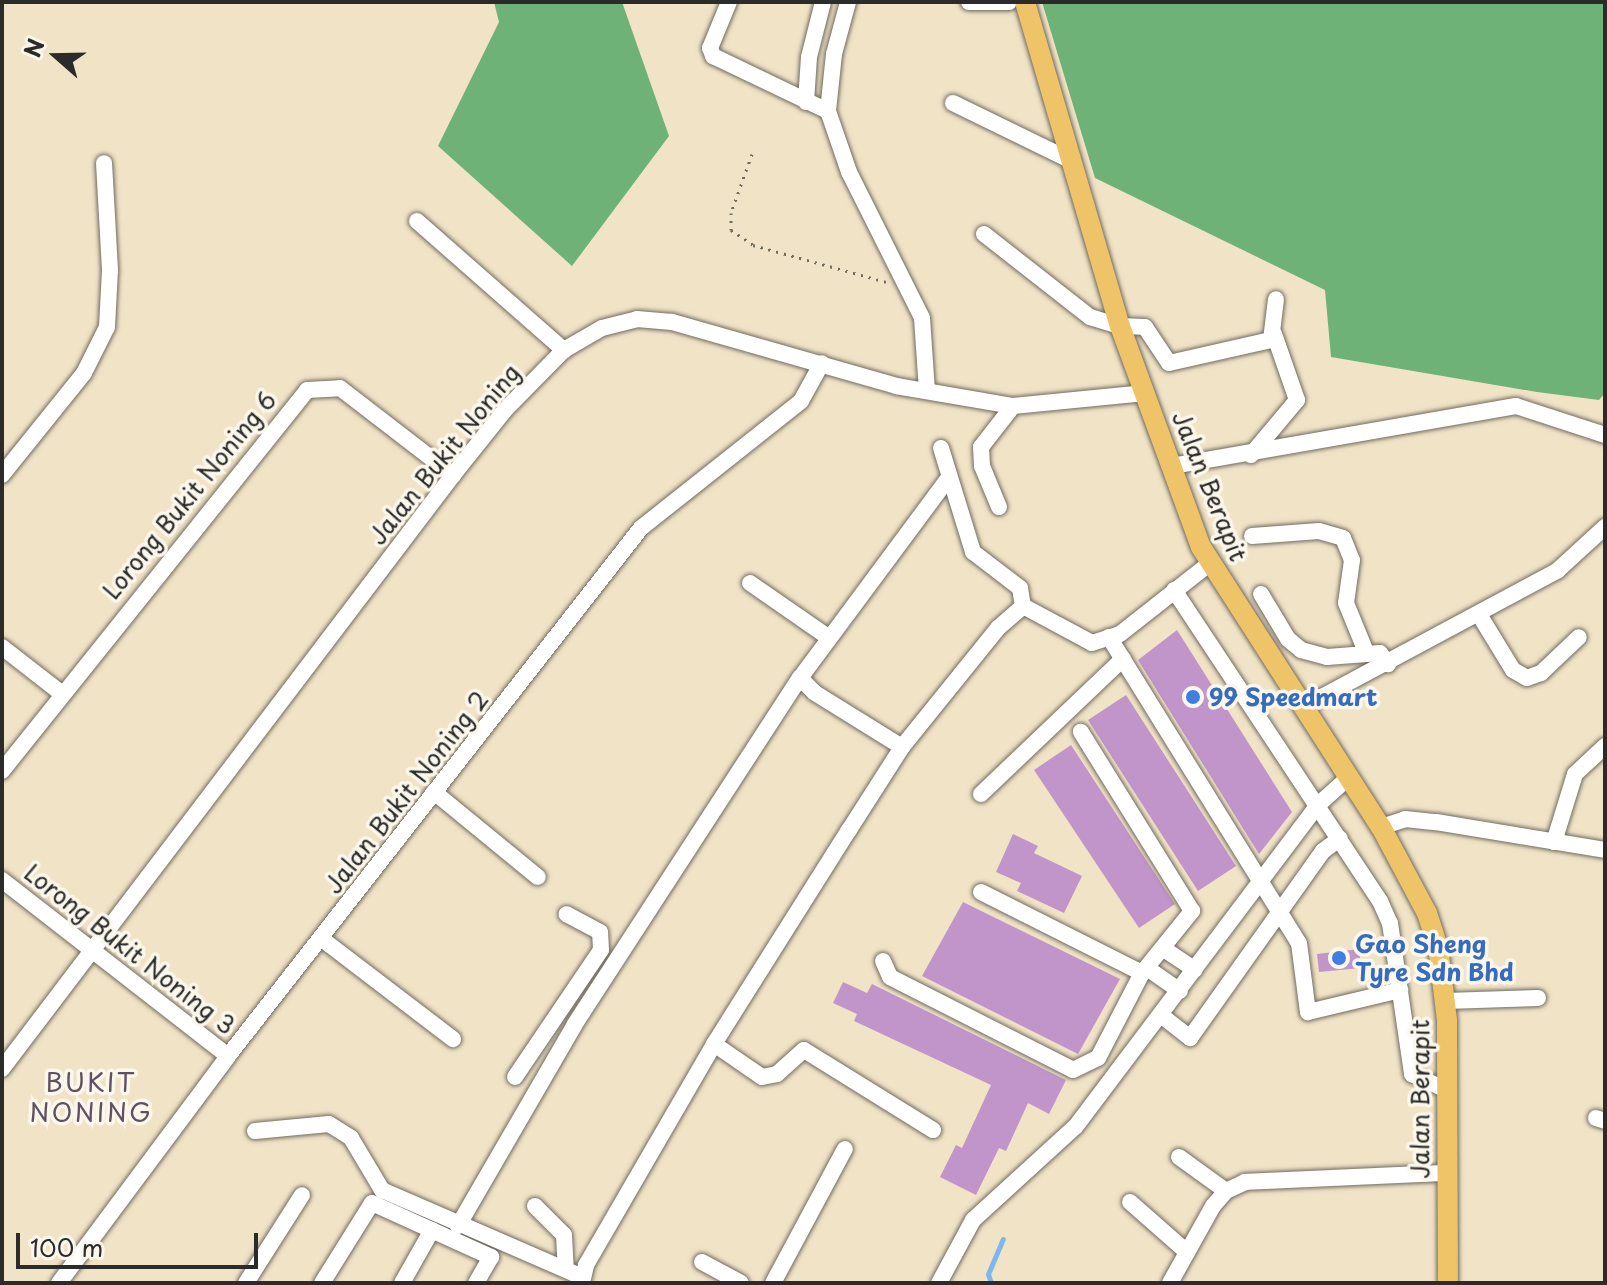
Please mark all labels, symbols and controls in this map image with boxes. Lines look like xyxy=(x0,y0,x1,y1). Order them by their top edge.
north arrow xyxy=(16,16,96,96)
text: N xyxy=(14,34,51,61)
street label: Jalan Bukit Noning xyxy=(362,357,526,551)
street label: Lorong Bukit Noning 6 xyxy=(95,384,283,606)
street label: Jalan Berapit xyxy=(1167,407,1253,565)
place label: 99 Speedmart xyxy=(1209,683,1379,711)
street label: Jalan Bukit Noning 2 xyxy=(318,685,494,899)
marker: 99 Speedmart xyxy=(1184,688,1202,706)
street label: Lorong Bukit Noning 3 xyxy=(18,857,242,1041)
place label: Gao Sheng Tyre Sdn Bhd xyxy=(1355,930,1514,986)
marker: Gao Sheng Tyre Sdn Bhd xyxy=(1330,949,1348,967)
street label: Jalan Berapit xyxy=(1406,1019,1434,1179)
district label: BUKIT NONING xyxy=(28,1066,154,1128)
scale bar xyxy=(20,1217,262,1267)
text: 100 m xyxy=(30,1229,103,1265)

